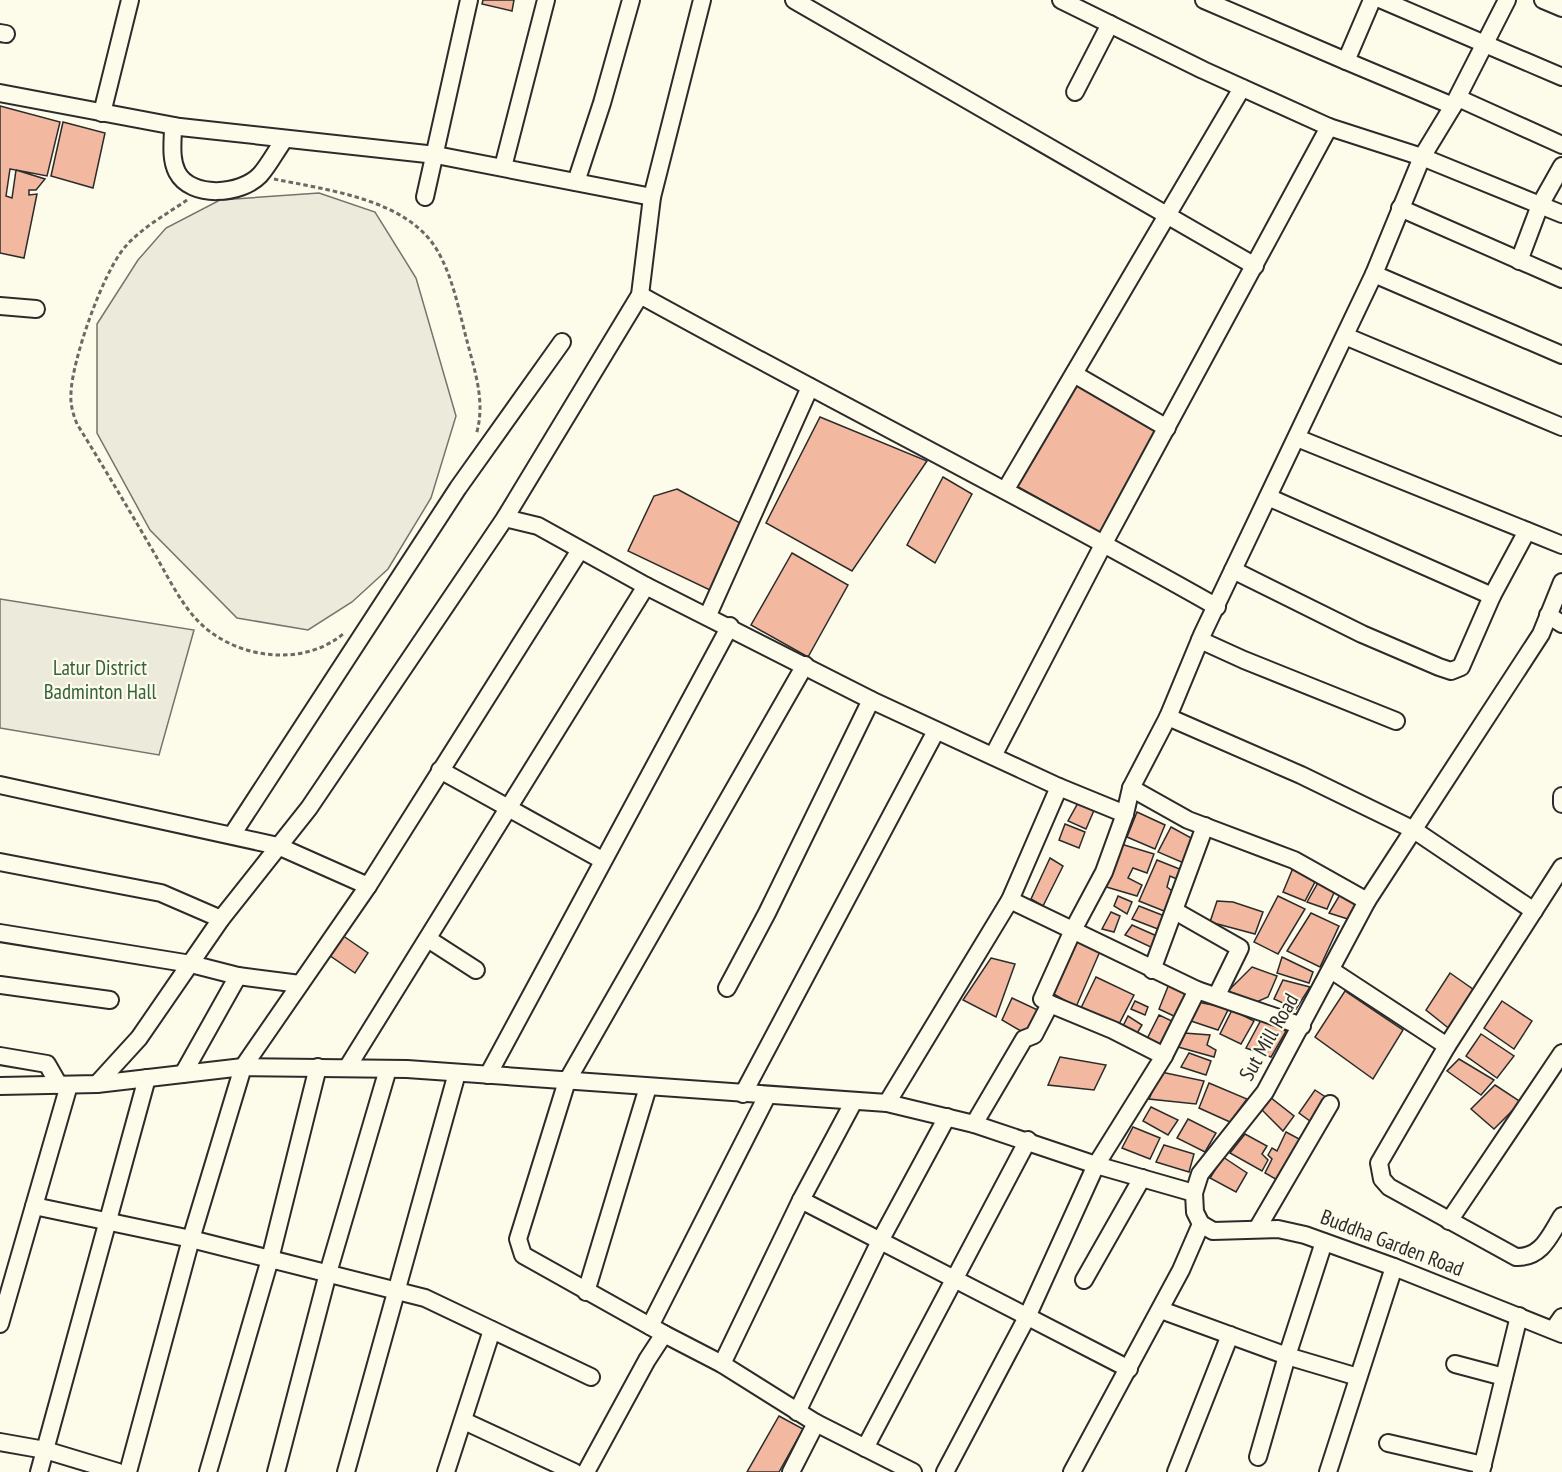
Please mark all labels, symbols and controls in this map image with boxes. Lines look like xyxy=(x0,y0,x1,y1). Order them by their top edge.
park label: Latur District Badminton Hall xyxy=(44,654,156,705)
street label: Sut Mill Road xyxy=(1233,988,1304,1085)
street label: Buddha Garden Road xyxy=(1317,1203,1468,1282)

